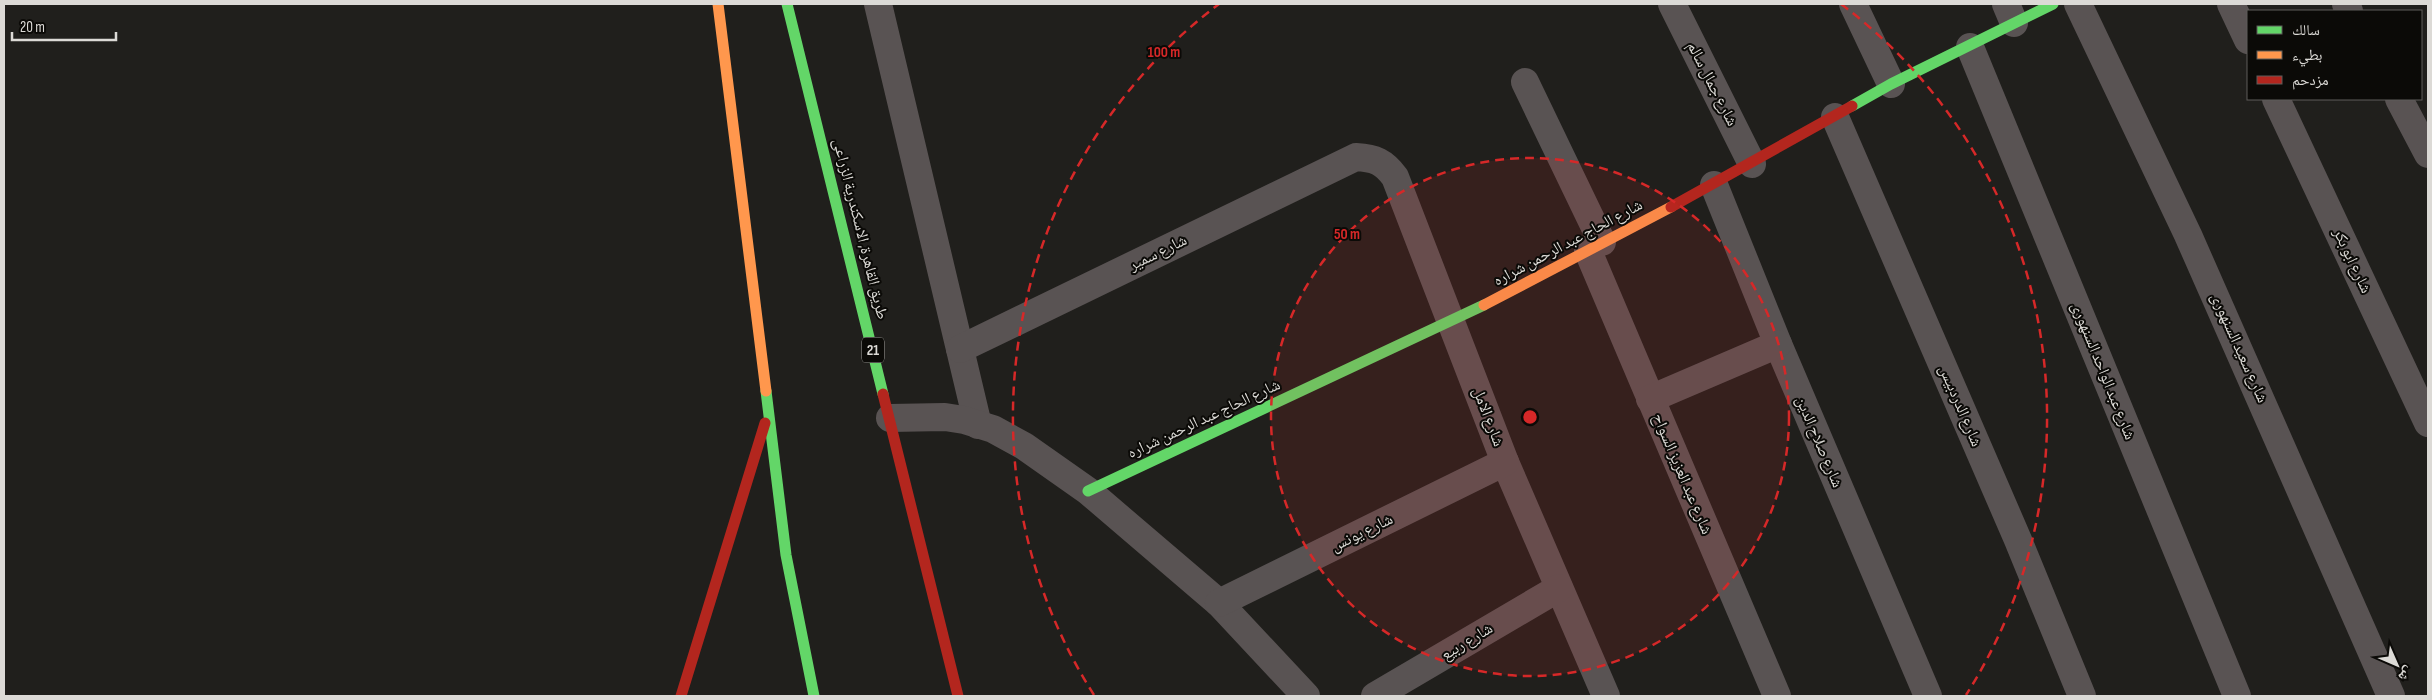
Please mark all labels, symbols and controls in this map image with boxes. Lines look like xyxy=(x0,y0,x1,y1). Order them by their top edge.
scale bar xyxy=(12,10,116,42)
legend xyxy=(2247,10,2422,100)
text: 20 m xyxy=(20,18,45,37)
text: سالك xyxy=(2292,21,2320,40)
street label: شارع جمال سالم xyxy=(1683,39,1741,129)
text: 100 m xyxy=(1148,43,1180,62)
text: بطيء xyxy=(2292,46,2322,67)
text: مزدحم xyxy=(2292,71,2329,90)
street label: طريق القاهرة, الاسكندرية الزراعى xyxy=(828,137,892,321)
street label: شارع الحاج عبد الرحمن شراره xyxy=(1490,196,1646,290)
text: 50 m xyxy=(1334,225,1360,244)
street label: شارع ابو بكر xyxy=(2328,225,2375,296)
street label: شارع سمير xyxy=(1125,231,1190,276)
street label: شارع سعيد السنهورى xyxy=(2206,290,2272,406)
street label: شارع عبد الواحد السنهورى xyxy=(2067,299,2139,443)
road number: 21 xyxy=(862,338,884,362)
street label: شارع الدردبيس xyxy=(1934,362,1986,450)
street label: شارع الحاج عبد الرحمن شراره xyxy=(1125,375,1283,463)
street label: شارع الامل xyxy=(1468,385,1508,449)
street label: شارع صلاح الدين xyxy=(1791,393,1847,491)
centre of rings xyxy=(1521,408,1539,426)
street label: شارع عبد العزيز السواح xyxy=(1648,410,1716,538)
street label: شارع يونس xyxy=(1328,510,1396,556)
street label: شارع ربيع xyxy=(1438,619,1496,665)
north arrow xyxy=(2372,640,2422,690)
text: ش xyxy=(2394,663,2417,685)

